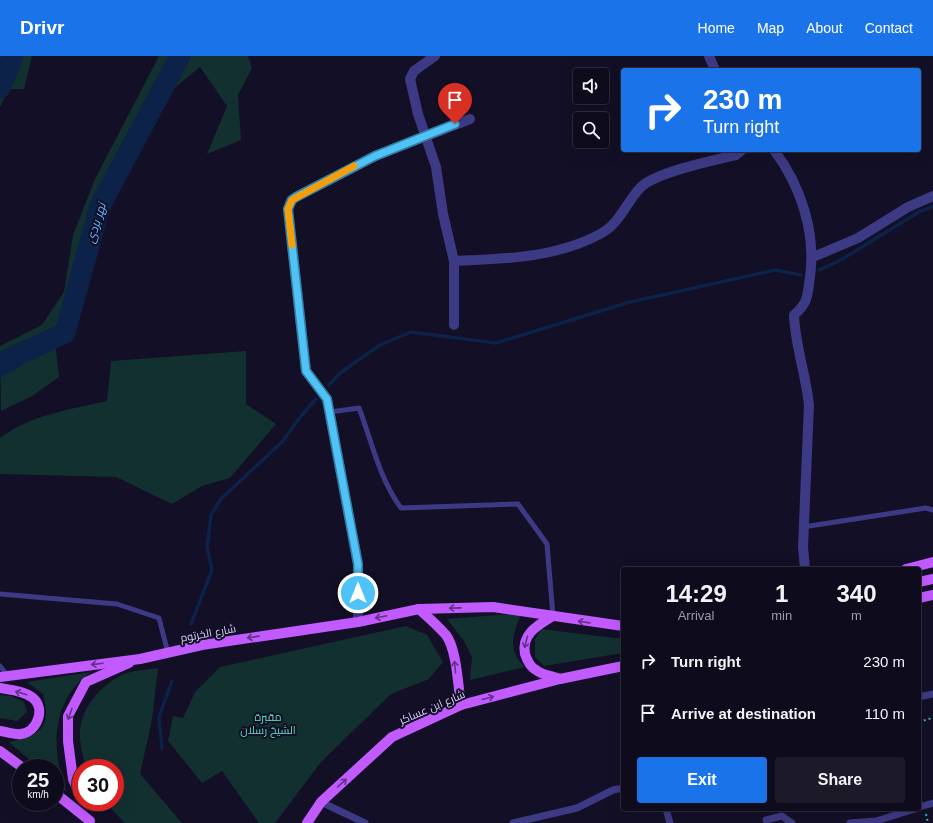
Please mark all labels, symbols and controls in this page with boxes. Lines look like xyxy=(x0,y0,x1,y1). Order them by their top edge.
text: Drivr xyxy=(20,17,64,38)
text: Home xyxy=(698,20,735,36)
text: Map xyxy=(757,20,784,36)
text: About xyxy=(806,20,843,36)
text: Contact xyxy=(865,20,913,36)
map controls xyxy=(573,68,609,148)
button: sound xyxy=(573,68,609,104)
pin xyxy=(438,83,472,124)
icon: right xyxy=(637,84,689,136)
text: 230 m xyxy=(703,84,782,115)
icon: arrive xyxy=(444,89,466,111)
button: search xyxy=(573,112,609,148)
text: Turn right xyxy=(703,117,779,137)
water label: نهر بردى xyxy=(83,199,109,245)
position arrow xyxy=(337,572,379,614)
text: 14:29 xyxy=(665,580,727,607)
text: 1 xyxy=(775,580,788,607)
text: 340 xyxy=(837,580,877,607)
one-way arrow xyxy=(449,604,462,612)
text: Arrival xyxy=(678,608,715,623)
text: min xyxy=(771,608,792,623)
text: m xyxy=(851,608,862,623)
one-way arrow xyxy=(375,613,388,621)
one-way arrow xyxy=(578,618,591,626)
street label: شارع الخرتوم xyxy=(179,622,237,646)
one-way arrow xyxy=(247,633,260,641)
one-way arrow xyxy=(522,636,530,649)
icon: right xyxy=(637,650,659,672)
text: Turn right xyxy=(671,653,741,670)
text: 230 m xyxy=(863,653,905,670)
one-way arrow xyxy=(91,660,104,668)
one-way arrow xyxy=(452,661,459,674)
street label: شارع ابن عساكر xyxy=(396,688,468,729)
one-way arrow xyxy=(15,689,27,697)
one-way arrow xyxy=(481,694,494,701)
icon: arrive xyxy=(637,702,659,724)
text: Arrive at destination xyxy=(671,705,816,722)
text: 110 m xyxy=(864,705,905,722)
one-way arrow xyxy=(66,708,73,720)
park label: مقبرة الشيخ رسلان xyxy=(240,711,296,738)
button: Exit xyxy=(637,757,767,803)
button: Share xyxy=(775,757,905,803)
speed limit sign: 30 xyxy=(72,759,124,811)
text: 25 xyxy=(27,769,49,791)
one-way arrow xyxy=(336,779,347,788)
text: km/h xyxy=(27,789,49,800)

